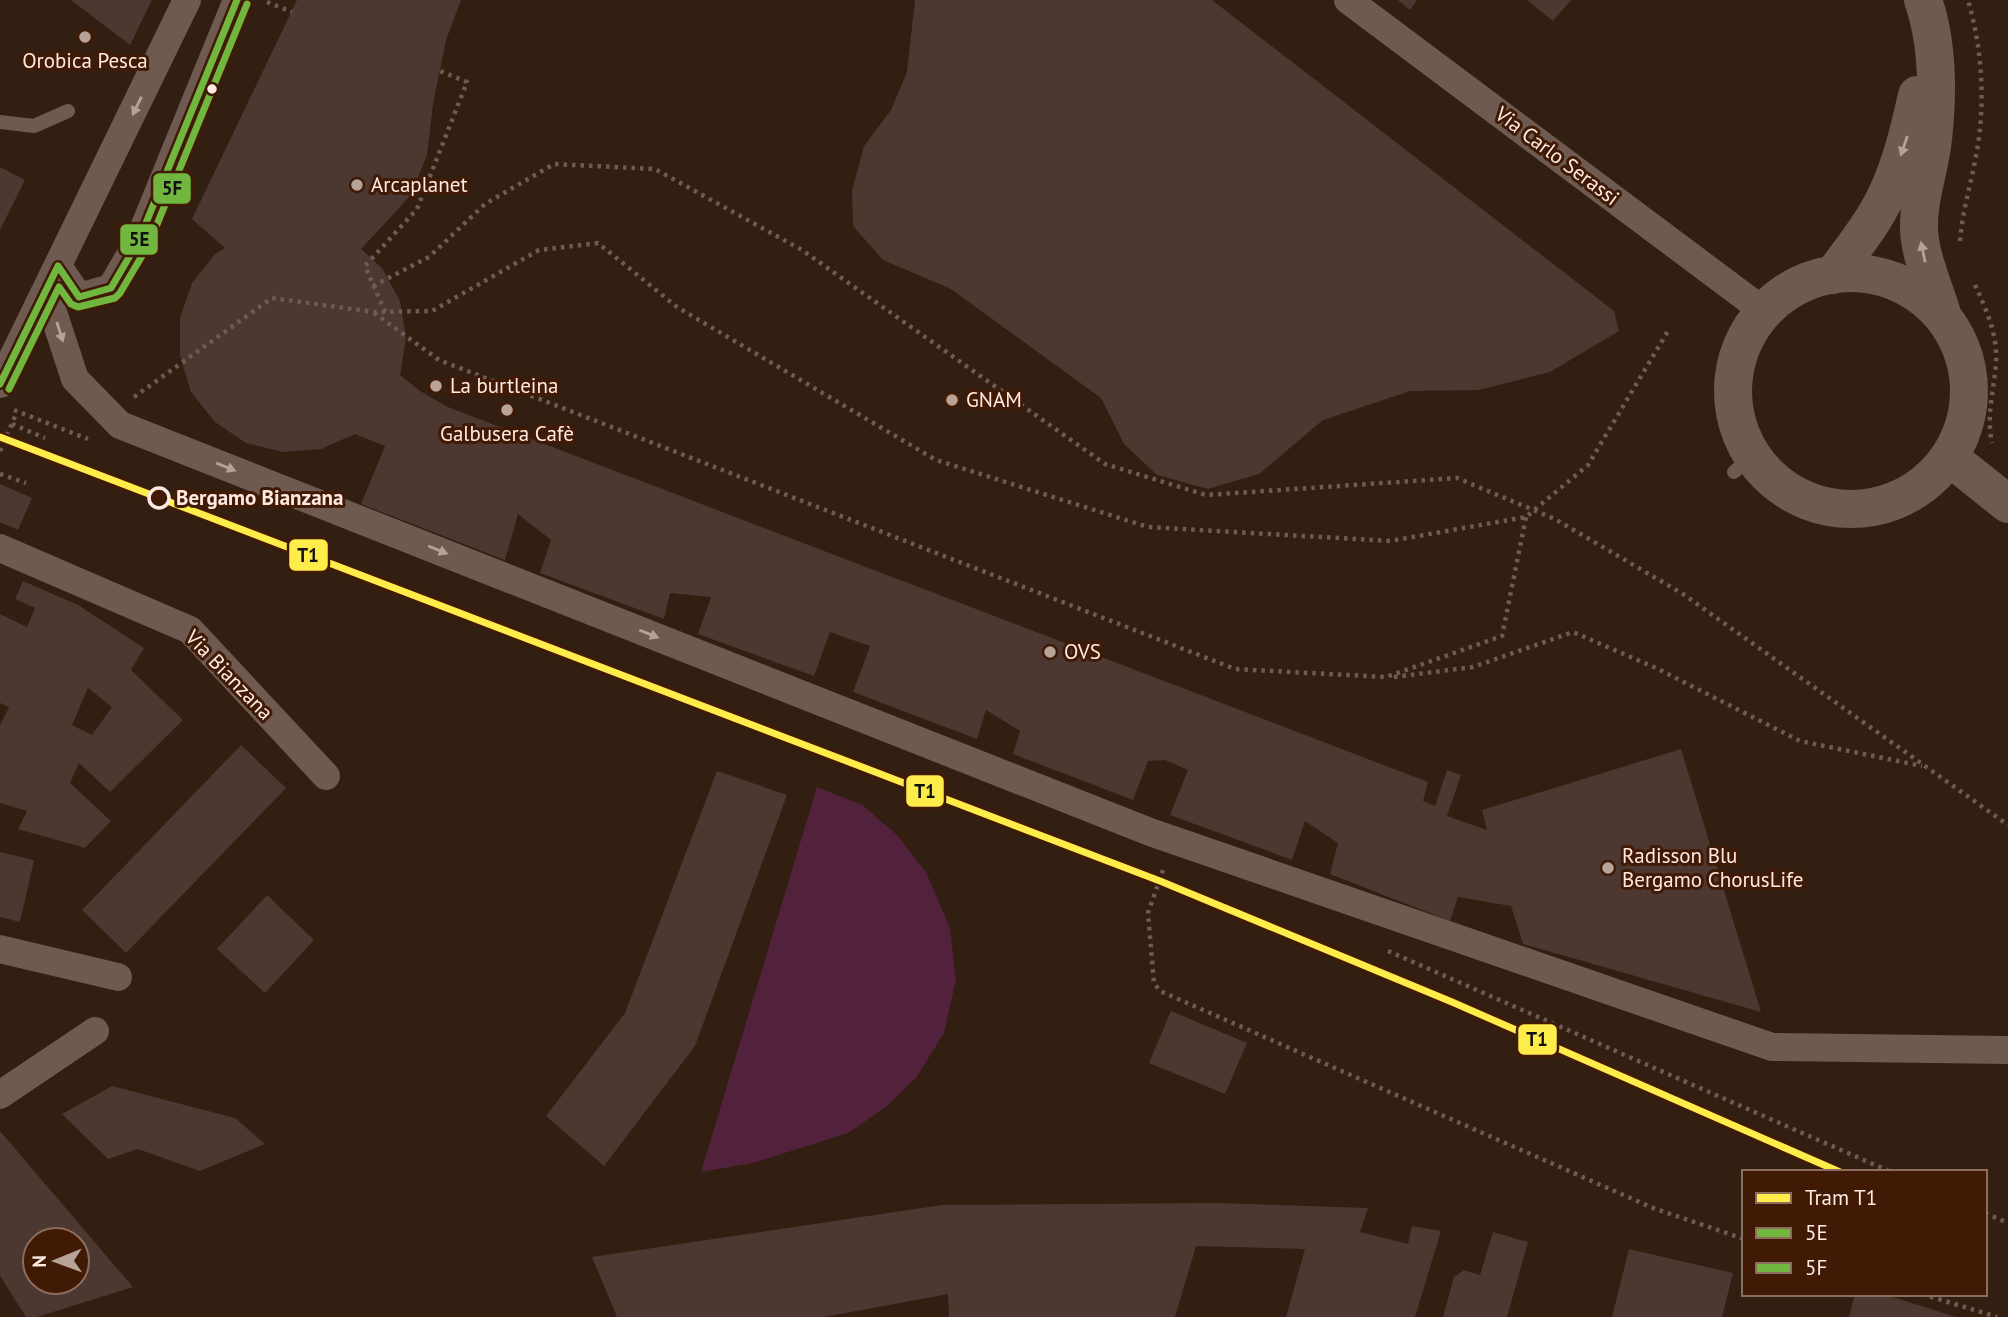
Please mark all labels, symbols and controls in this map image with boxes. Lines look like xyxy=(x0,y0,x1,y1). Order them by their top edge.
marker: Orobica Pesca xyxy=(77,29,93,45)
place label: Orobica Pesca xyxy=(22,47,148,74)
unlabelled marker xyxy=(205,82,219,96)
one-way arrow xyxy=(131,96,142,116)
street label: Via Carlo Serassi xyxy=(1489,100,1625,211)
one-way arrow xyxy=(1898,136,1909,157)
place label: Arcaplanet xyxy=(371,171,468,198)
line badge: 5F xyxy=(152,172,192,205)
text: 5F xyxy=(162,176,183,200)
marker: Arcaplanet xyxy=(349,177,365,193)
line badge: 5E xyxy=(119,223,159,256)
text: 5E xyxy=(129,227,149,251)
one-way arrow xyxy=(1918,241,1929,263)
one-way arrow xyxy=(55,322,65,343)
place label: La burtleina xyxy=(450,372,558,399)
marker: La burtleina xyxy=(428,378,444,394)
place label: GNAM xyxy=(966,386,1022,413)
marker: GNAM xyxy=(944,392,960,408)
marker: Galbusera Cafè xyxy=(499,402,515,418)
place label: Galbusera Cafè xyxy=(440,420,574,447)
one-way arrow xyxy=(216,461,237,472)
place label: Bergamo Bianzana xyxy=(176,484,343,511)
marker: Bergamo Bianzana xyxy=(148,487,170,509)
line badge: T1 xyxy=(288,538,329,572)
text: T1 xyxy=(297,543,319,567)
one-way arrow xyxy=(427,545,448,556)
street label: Via Bianzana xyxy=(179,623,279,725)
one-way arrow xyxy=(639,629,660,640)
place label: OVS xyxy=(1064,638,1101,665)
marker: OVS xyxy=(1042,644,1058,660)
line badge: T1 xyxy=(905,774,945,808)
text: T1 xyxy=(914,779,936,803)
place label: Radisson Blu Bergamo ChorusLife xyxy=(1622,842,1803,893)
marker: Radisson Blu Bergamo ChorusLife xyxy=(1600,860,1616,876)
line badge: T1 xyxy=(1517,1023,1558,1056)
text: T1 xyxy=(1526,1027,1548,1051)
legend xyxy=(1742,1170,1987,1296)
text: Tram T1 xyxy=(1805,1184,1877,1211)
text: 5E xyxy=(1805,1219,1828,1246)
north arrow xyxy=(21,1226,91,1296)
text: 5F xyxy=(1805,1254,1827,1281)
text: N xyxy=(27,1255,51,1268)

